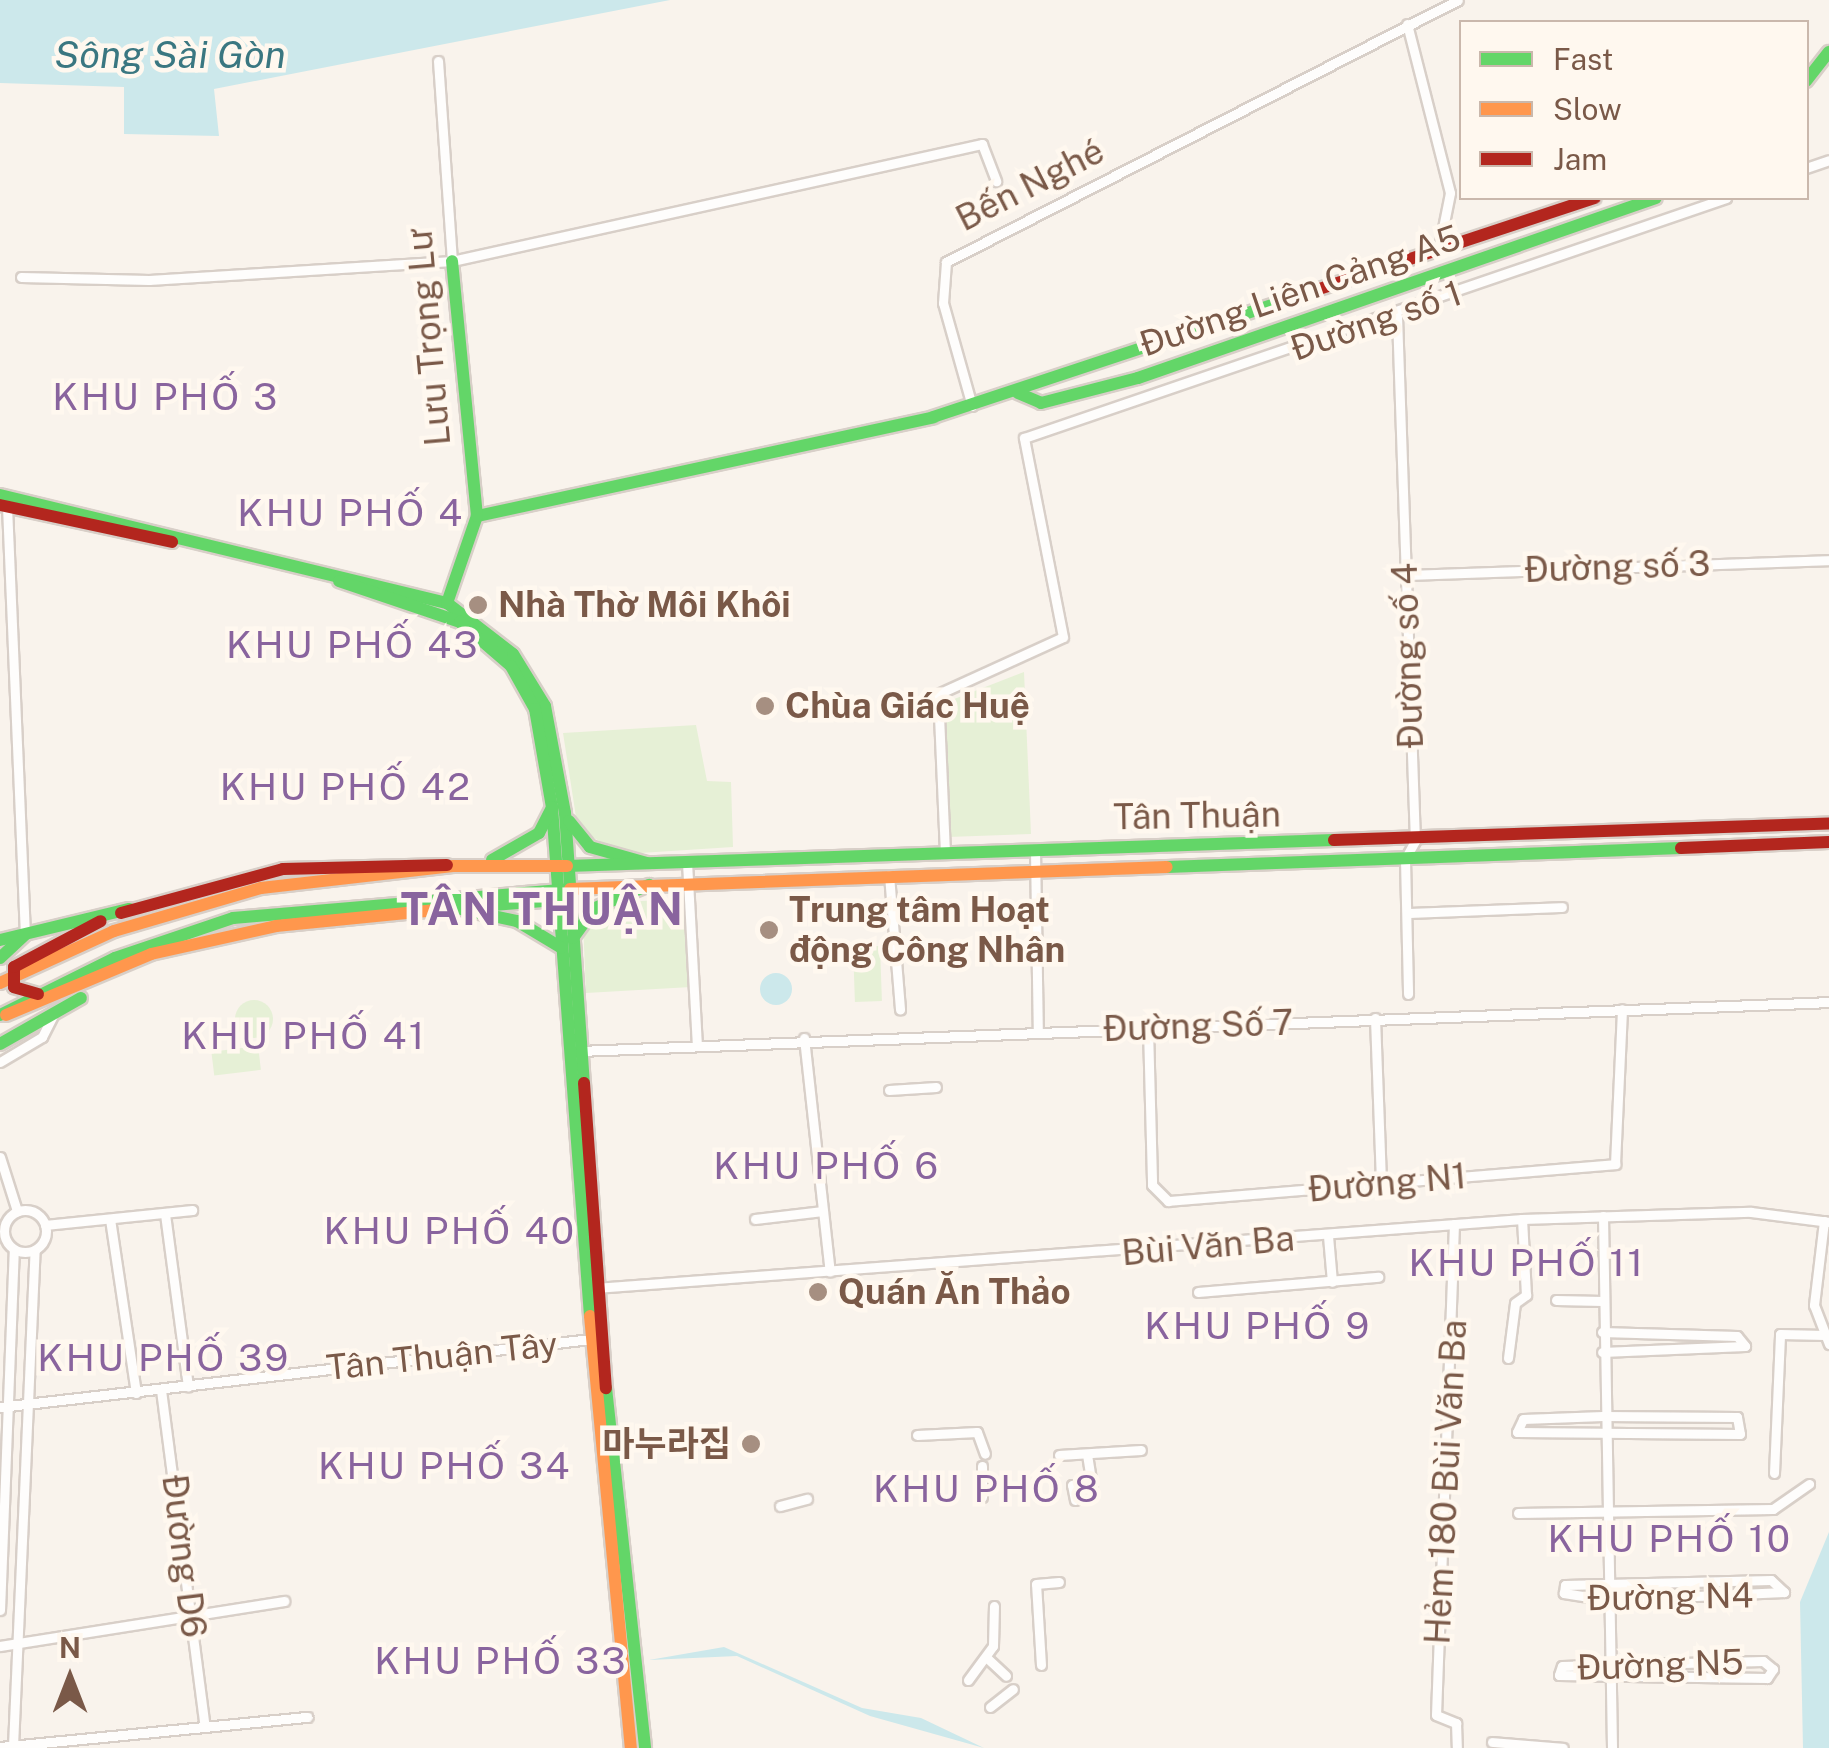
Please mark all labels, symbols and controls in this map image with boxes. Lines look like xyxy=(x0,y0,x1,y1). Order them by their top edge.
legend xyxy=(1459,20,1809,200)
water label: Sông Sài Gòn xyxy=(54,32,286,78)
text: Fast xyxy=(1553,41,1613,77)
text: Slow xyxy=(1553,91,1622,127)
street label: Bến Nghé xyxy=(949,130,1111,240)
text: Jam xyxy=(1553,141,1607,177)
street label: Đường Liên Cảng A5 xyxy=(1134,216,1466,366)
street label: Lưu Trọng Lư xyxy=(399,226,459,448)
street label: Đường số 1 xyxy=(1285,272,1467,370)
district label: KHU PHỐ 3 xyxy=(52,374,280,420)
district label: KHU PHỐ 4 xyxy=(237,490,465,536)
street label: Đường số 3 xyxy=(1523,543,1711,591)
street label: Đường số 4 xyxy=(1384,562,1432,750)
place label: Nhà Thờ Môi Khôi xyxy=(498,584,791,626)
marker: Nhà Thờ Môi Khôi xyxy=(467,594,489,616)
district label: KHU PHỐ 43 xyxy=(226,622,480,668)
place label: Chùa Giác Huệ xyxy=(785,685,1030,727)
marker: Chùa Giác Huệ xyxy=(754,695,776,717)
district label: KHU PHỐ 42 xyxy=(220,764,472,810)
street label: Tân Thuận xyxy=(1113,794,1281,838)
district label: TÂN THUẬN xyxy=(401,882,685,936)
place label: Trung tâm Hoạt động Công Nhân xyxy=(789,889,1065,971)
marker: Trung tâm Hoạt động Công Nhân xyxy=(758,919,780,941)
street label: Đường Số 7 xyxy=(1102,1002,1294,1050)
district label: KHU PHỐ 41 xyxy=(181,1013,427,1059)
district label: KHU PHỐ 6 xyxy=(713,1143,941,1189)
street label: Đường N1 xyxy=(1306,1155,1468,1211)
district label: KHU PHỐ 40 xyxy=(323,1208,577,1254)
street label: Bùi Văn Ba xyxy=(1119,1217,1297,1275)
district label: KHU PHỐ 11 xyxy=(1408,1240,1646,1286)
place label: Quán Ăn Thảo xyxy=(838,1271,1071,1313)
marker: Quán Ăn Thảo xyxy=(807,1281,829,1303)
district label: KHU PHỐ 9 xyxy=(1144,1303,1372,1349)
street label: Hẻm 180 Bùi Văn Ba xyxy=(1417,1318,1475,1646)
street label: Tân Thuận Tây xyxy=(324,1323,560,1389)
district label: KHU PHỐ 39 xyxy=(37,1335,291,1381)
place label: 마누라집 xyxy=(602,1423,731,1465)
marker: 마누라집 xyxy=(740,1433,762,1455)
district label: KHU PHỐ 34 xyxy=(318,1443,572,1489)
district label: KHU PHỐ 8 xyxy=(873,1466,1101,1512)
street label: Đường D6 xyxy=(153,1472,215,1640)
district label: KHU PHỐ 10 xyxy=(1548,1516,1792,1562)
street label: Đường N4 xyxy=(1586,1575,1754,1619)
north arrow xyxy=(20,1628,120,1728)
text: N xyxy=(59,1631,81,1664)
district label: KHU PHỐ 33 xyxy=(374,1638,628,1684)
street label: Đường N5 xyxy=(1576,1641,1744,1689)

